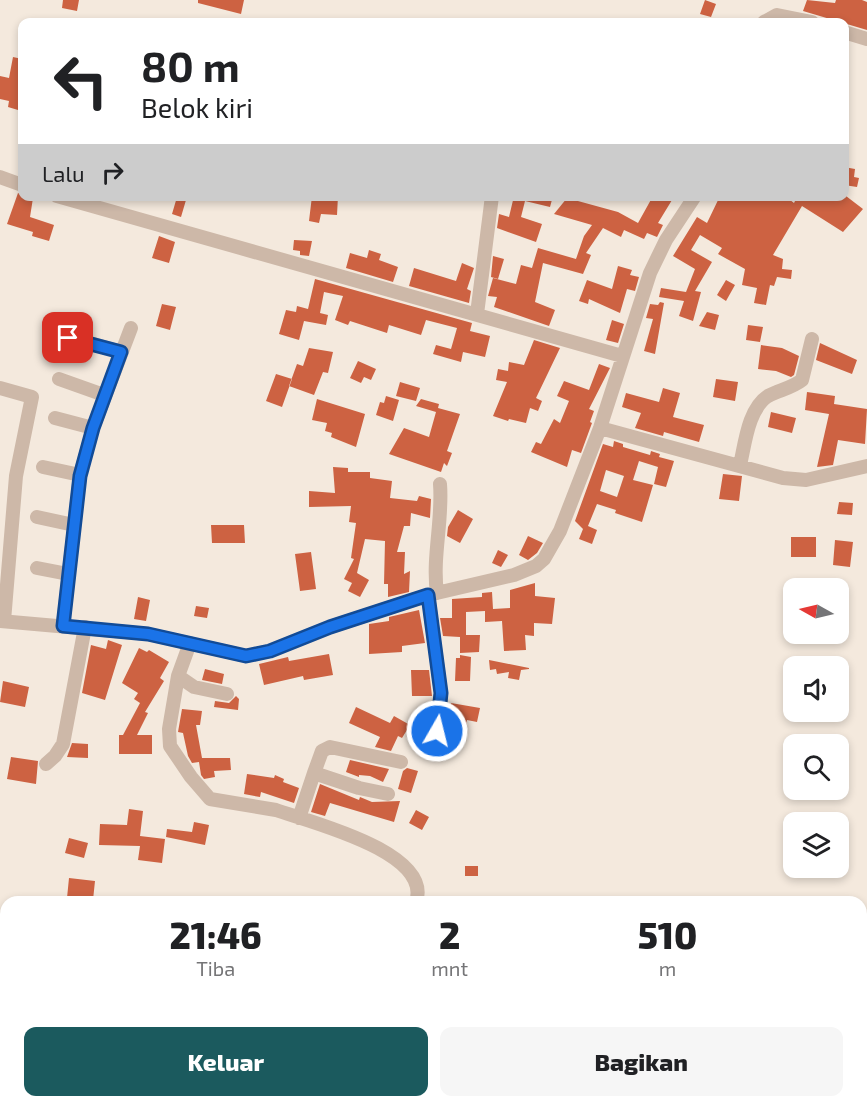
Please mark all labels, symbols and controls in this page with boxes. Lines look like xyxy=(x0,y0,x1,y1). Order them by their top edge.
text: 80 m xyxy=(141,40,240,90)
icon: left xyxy=(42,42,120,120)
text: Belok kiri xyxy=(141,91,253,123)
icon: right xyxy=(96,156,129,189)
text: Lalu xyxy=(42,160,84,186)
pin xyxy=(42,312,93,363)
icon: arrive xyxy=(51,321,84,354)
north arrow xyxy=(783,578,849,644)
map controls xyxy=(783,578,849,878)
button: sound xyxy=(783,656,849,722)
position arrow xyxy=(405,699,469,763)
button: search xyxy=(783,734,849,800)
button: layers xyxy=(783,812,849,878)
text: 21:46 xyxy=(170,913,262,956)
text: 2 xyxy=(439,913,460,956)
text: 510 xyxy=(638,913,697,956)
text: Tiba xyxy=(196,956,235,980)
text: mnt xyxy=(431,956,468,980)
text: m xyxy=(659,956,676,980)
button: Keluar xyxy=(24,1027,428,1096)
button: Bagikan xyxy=(440,1027,843,1096)

